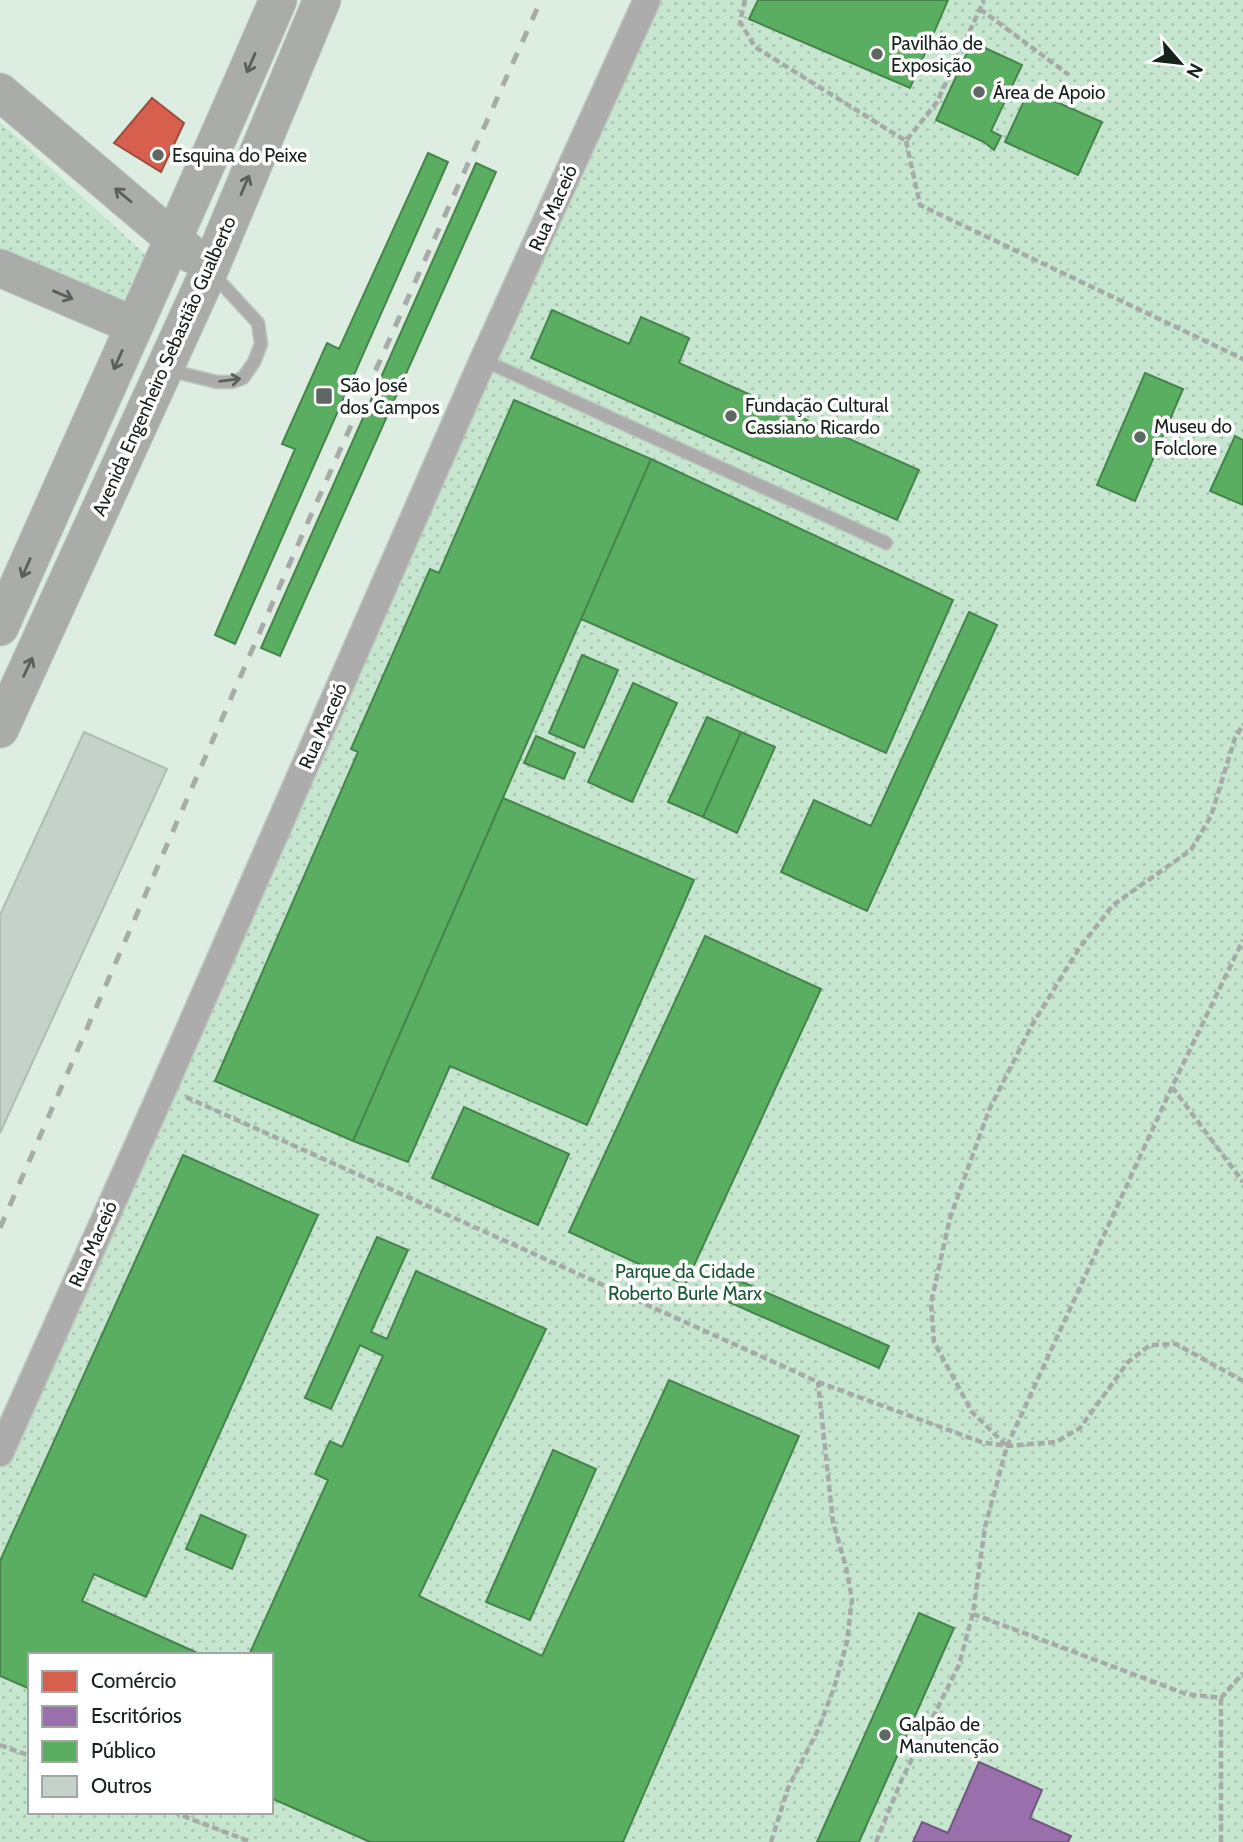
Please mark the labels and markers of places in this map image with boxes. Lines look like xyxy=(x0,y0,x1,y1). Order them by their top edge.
place label: Pavilhão de Exposição xyxy=(891,32,983,77)
marker: Pavilhão de Exposição xyxy=(869,46,885,62)
place label: Área de Apoio xyxy=(993,80,1105,104)
marker: Área de Apoio xyxy=(971,84,987,100)
place label: Esquina do Peixe xyxy=(172,144,307,167)
marker: Esquina do Peixe xyxy=(150,147,166,163)
place label: São José dos Campos xyxy=(340,374,440,419)
marker: São José dos Campos xyxy=(314,386,334,406)
place label: Fundação Cultural Cassiano Ricardo xyxy=(745,394,889,439)
marker: Fundação Cultural Cassiano Ricardo xyxy=(723,408,739,424)
place label: Museu do Folclore xyxy=(1154,415,1232,460)
marker: Museu do Folclore xyxy=(1132,429,1148,445)
place label: Galpão de Manutenção xyxy=(899,1713,999,1758)
marker: Galpão de Manutenção xyxy=(877,1727,893,1743)

